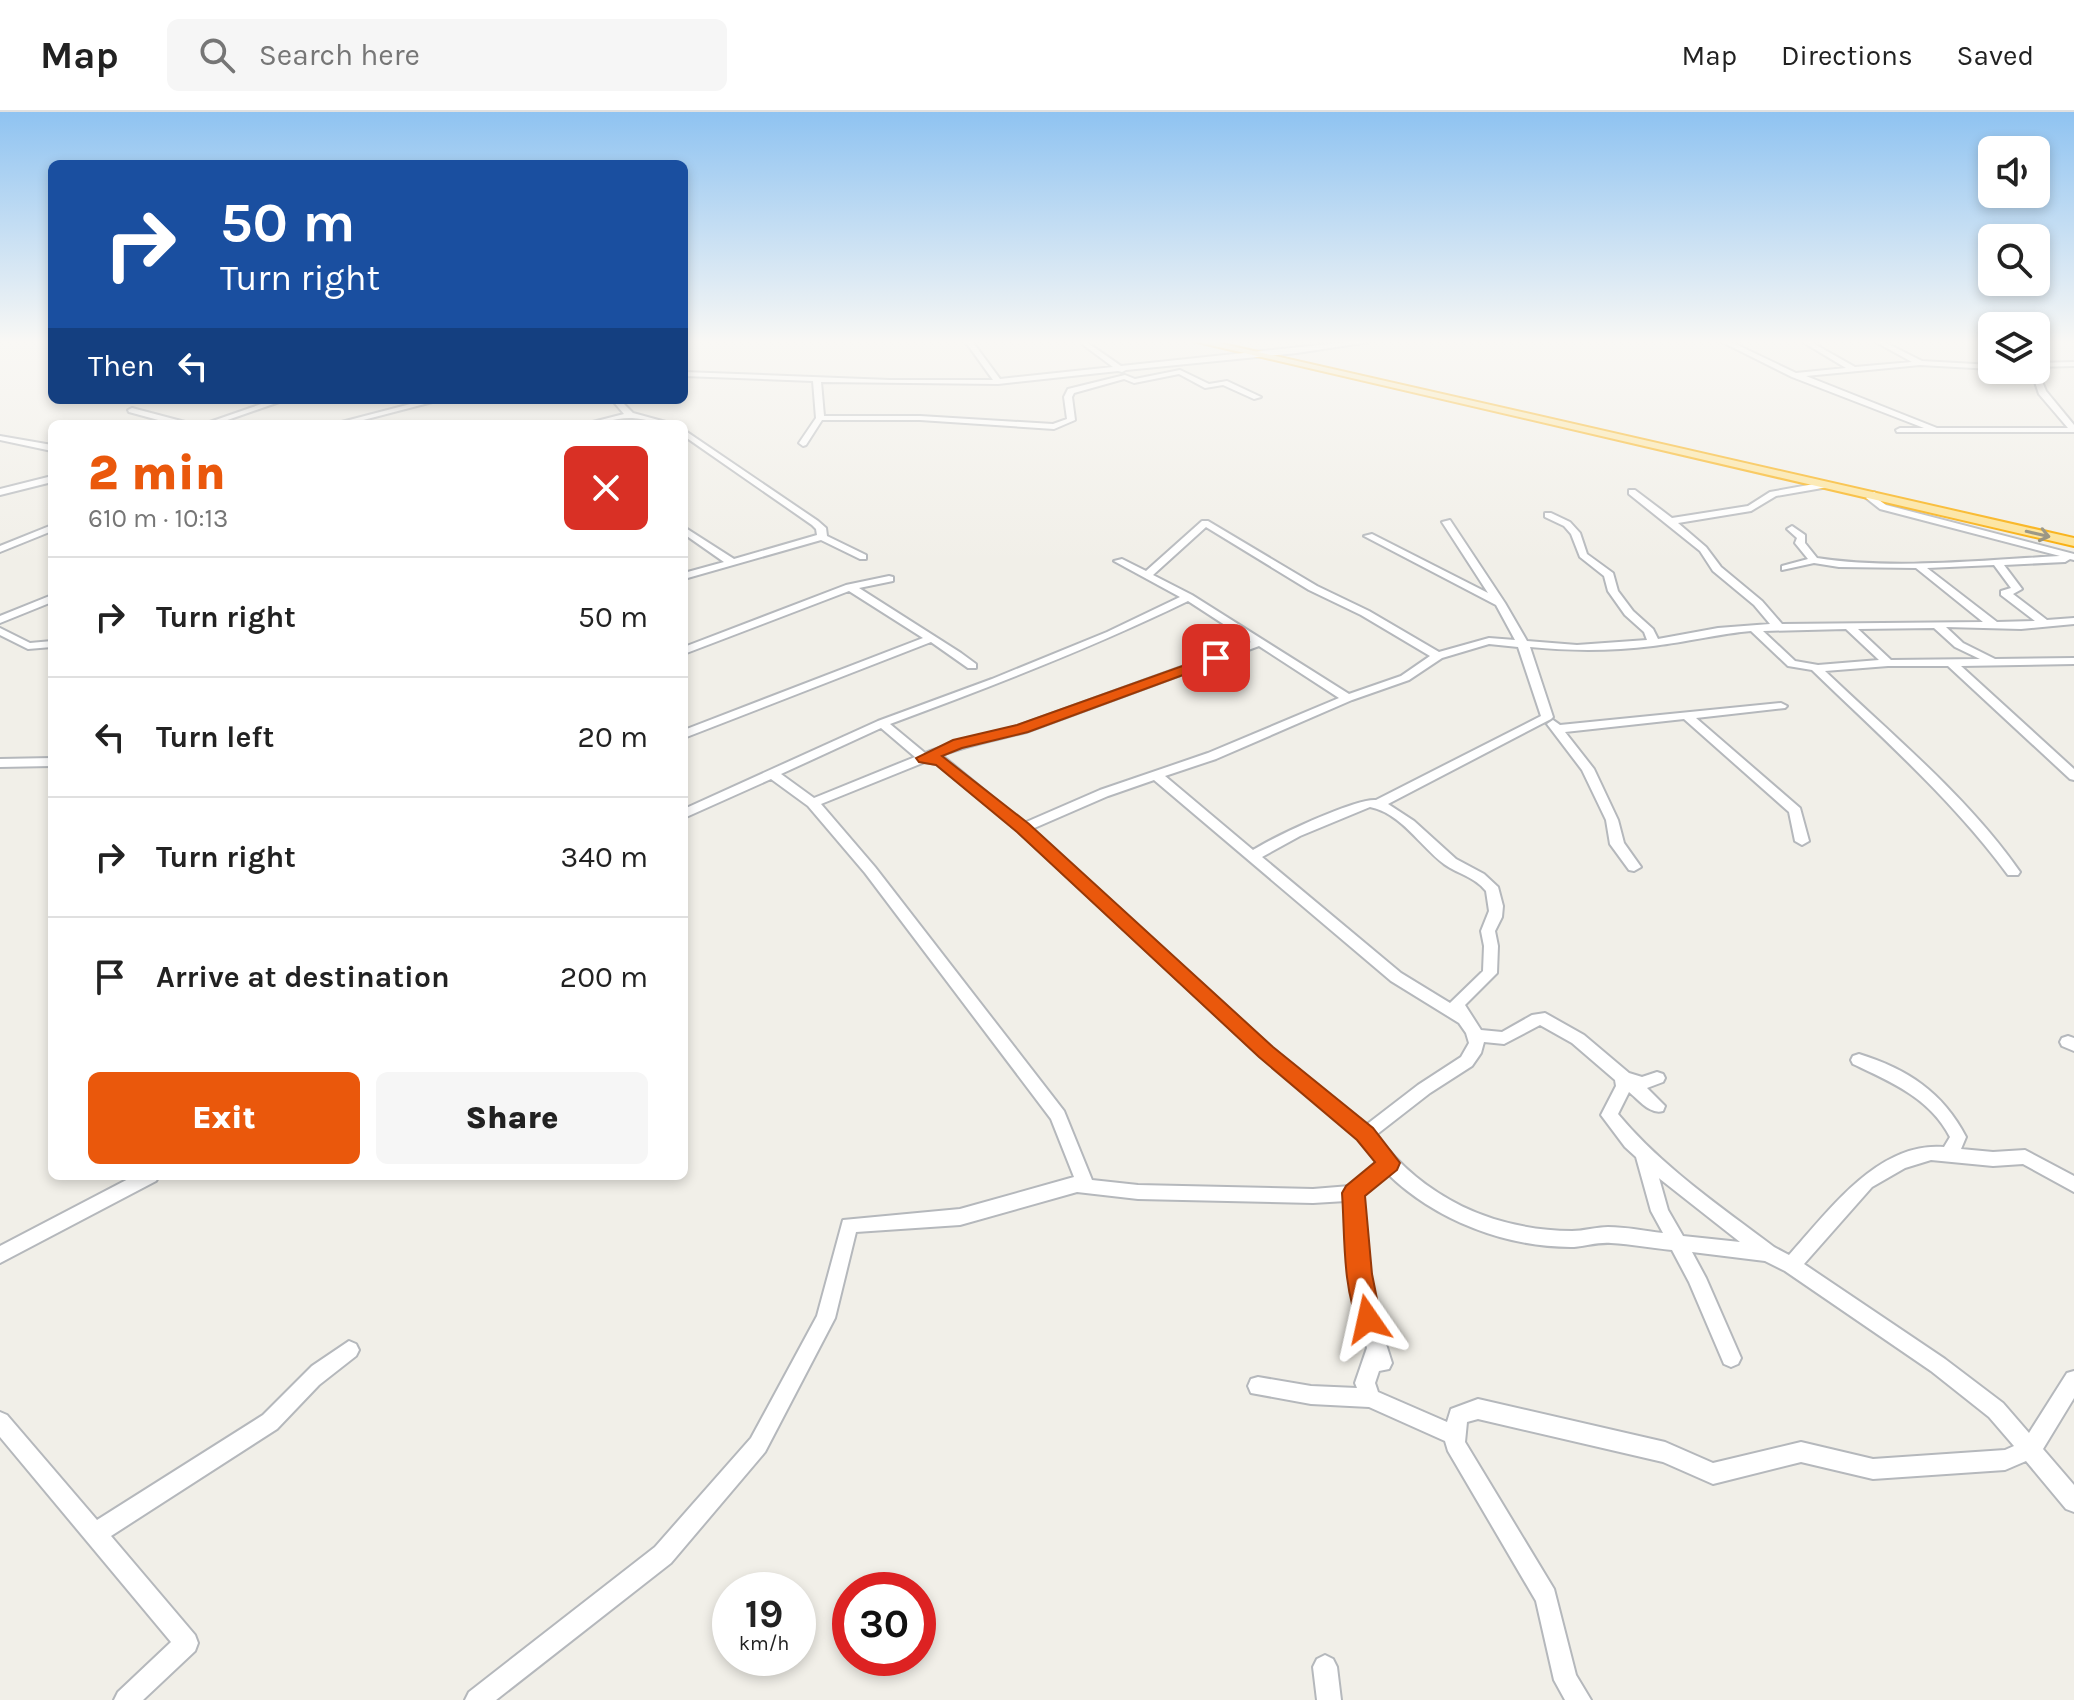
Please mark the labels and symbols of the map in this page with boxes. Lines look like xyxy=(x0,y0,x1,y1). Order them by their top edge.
one-way arrow xyxy=(2025,527,2051,542)
pin xyxy=(1182,624,1250,692)
position arrow xyxy=(1326,1277,1410,1361)
speed limit sign: 30 xyxy=(832,1572,936,1676)

